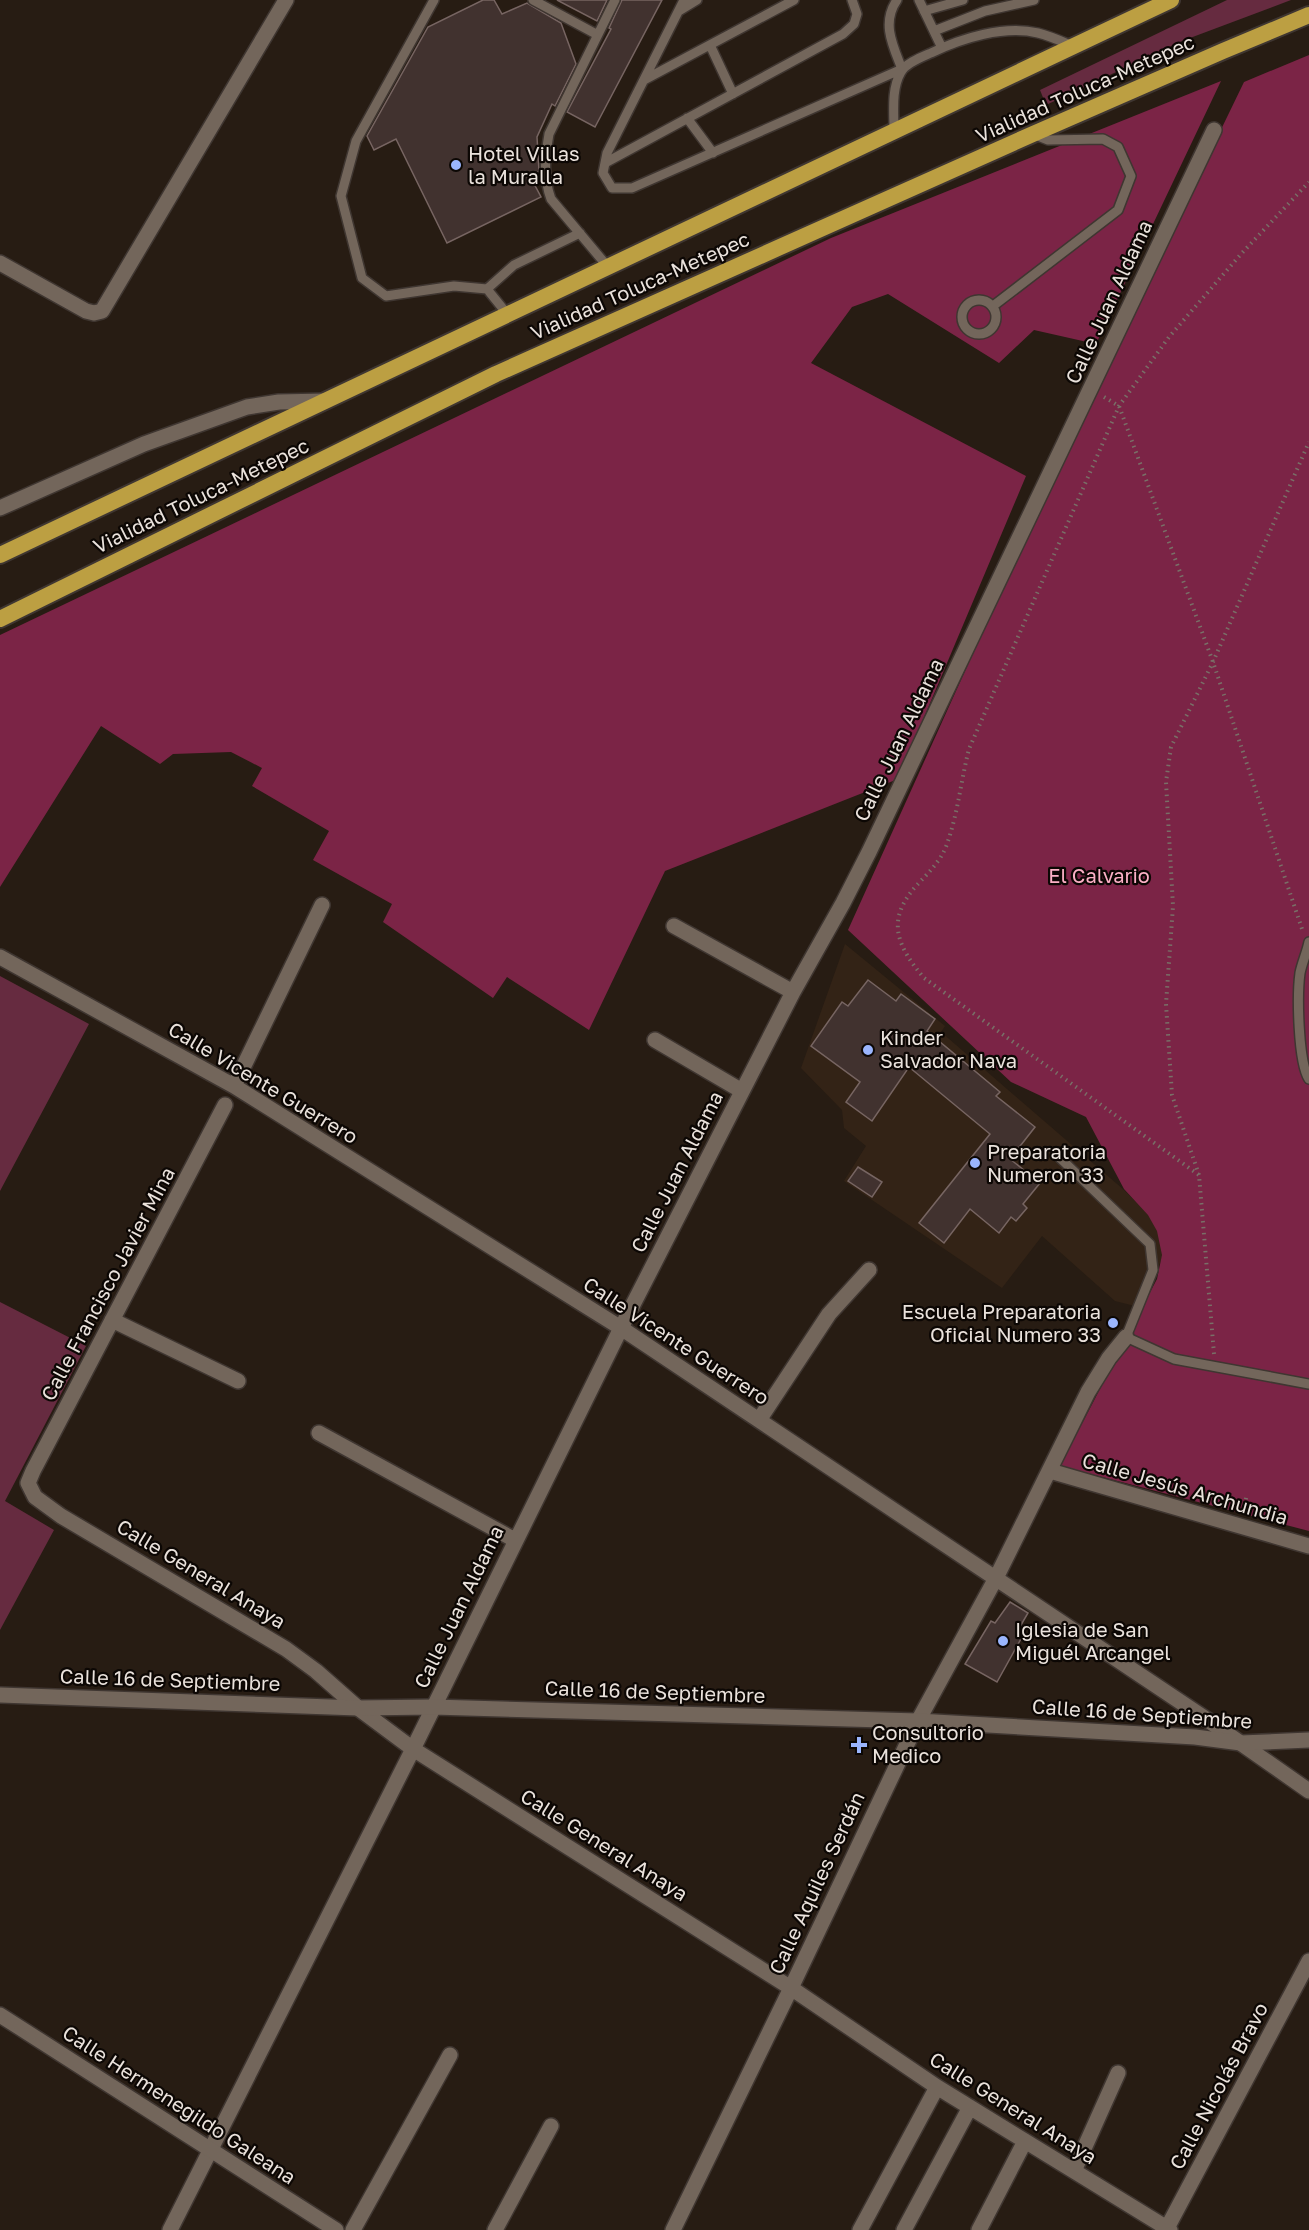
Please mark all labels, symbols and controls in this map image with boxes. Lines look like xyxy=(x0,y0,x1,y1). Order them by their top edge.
street label: Vialidad Toluca-Metepec xyxy=(972,29,1198,147)
place label: Hotel Villas la Muralla xyxy=(468,141,580,188)
marker: Hotel Villas la Muralla xyxy=(449,158,463,172)
street label: Calle Juan Aldama xyxy=(1060,216,1157,387)
street label: Vialidad Toluca-Metepec xyxy=(527,226,753,344)
street label: Vialidad Toluca-Metepec xyxy=(89,432,312,558)
street label: Calle Juan Aldama xyxy=(848,654,948,825)
park label: El Calvario xyxy=(1048,863,1150,887)
street label: Calle Vicente Guerrero xyxy=(165,1016,362,1148)
place label: Kinder Salvador Nava xyxy=(880,1025,1017,1072)
marker: Kinder Salvador Nava xyxy=(861,1043,875,1057)
street label: Calle Juan Aldama xyxy=(625,1087,727,1256)
place label: Preparatoria Numeron 33 xyxy=(987,1139,1106,1186)
marker: Preparatoria Numeron 33 xyxy=(968,1156,982,1170)
street label: Calle Francisco Javier Mina xyxy=(35,1163,179,1404)
street label: Calle Vicente Guerrero xyxy=(579,1271,774,1409)
place label: Escuela Preparatoria Oficial Numero 33 xyxy=(902,1299,1101,1346)
marker: Escuela Preparatoria Oficial Numero 33 xyxy=(1106,1316,1120,1330)
street label: Calle Jesús Archundia xyxy=(1080,1447,1291,1529)
street label: Calle General Anaya xyxy=(113,1513,290,1633)
street label: Calle Juan Aldama xyxy=(408,1521,508,1692)
place label: Iglesia de San Miguél Arcangel xyxy=(1015,1617,1171,1664)
marker: Iglesia de San Miguél Arcangel xyxy=(996,1634,1010,1648)
street label: Calle 16 de Septiembre xyxy=(59,1663,281,1695)
street label: Calle 16 de Septiembre xyxy=(544,1675,766,1707)
street label: Calle 16 de Septiembre xyxy=(1031,1693,1253,1733)
place label: Consultorio Medico xyxy=(872,1720,984,1767)
marker: Consultorio Medico xyxy=(850,1736,868,1754)
street label: Calle General Anaya xyxy=(517,1783,693,1905)
street label: Calle Aquiles Serdán xyxy=(763,1788,869,1978)
street label: Calle Nicolás Bravo xyxy=(1164,1998,1272,2173)
street label: Calle Hermenegildo Galeana xyxy=(58,2020,301,2189)
street label: Calle General Anaya xyxy=(926,2046,1102,2168)

